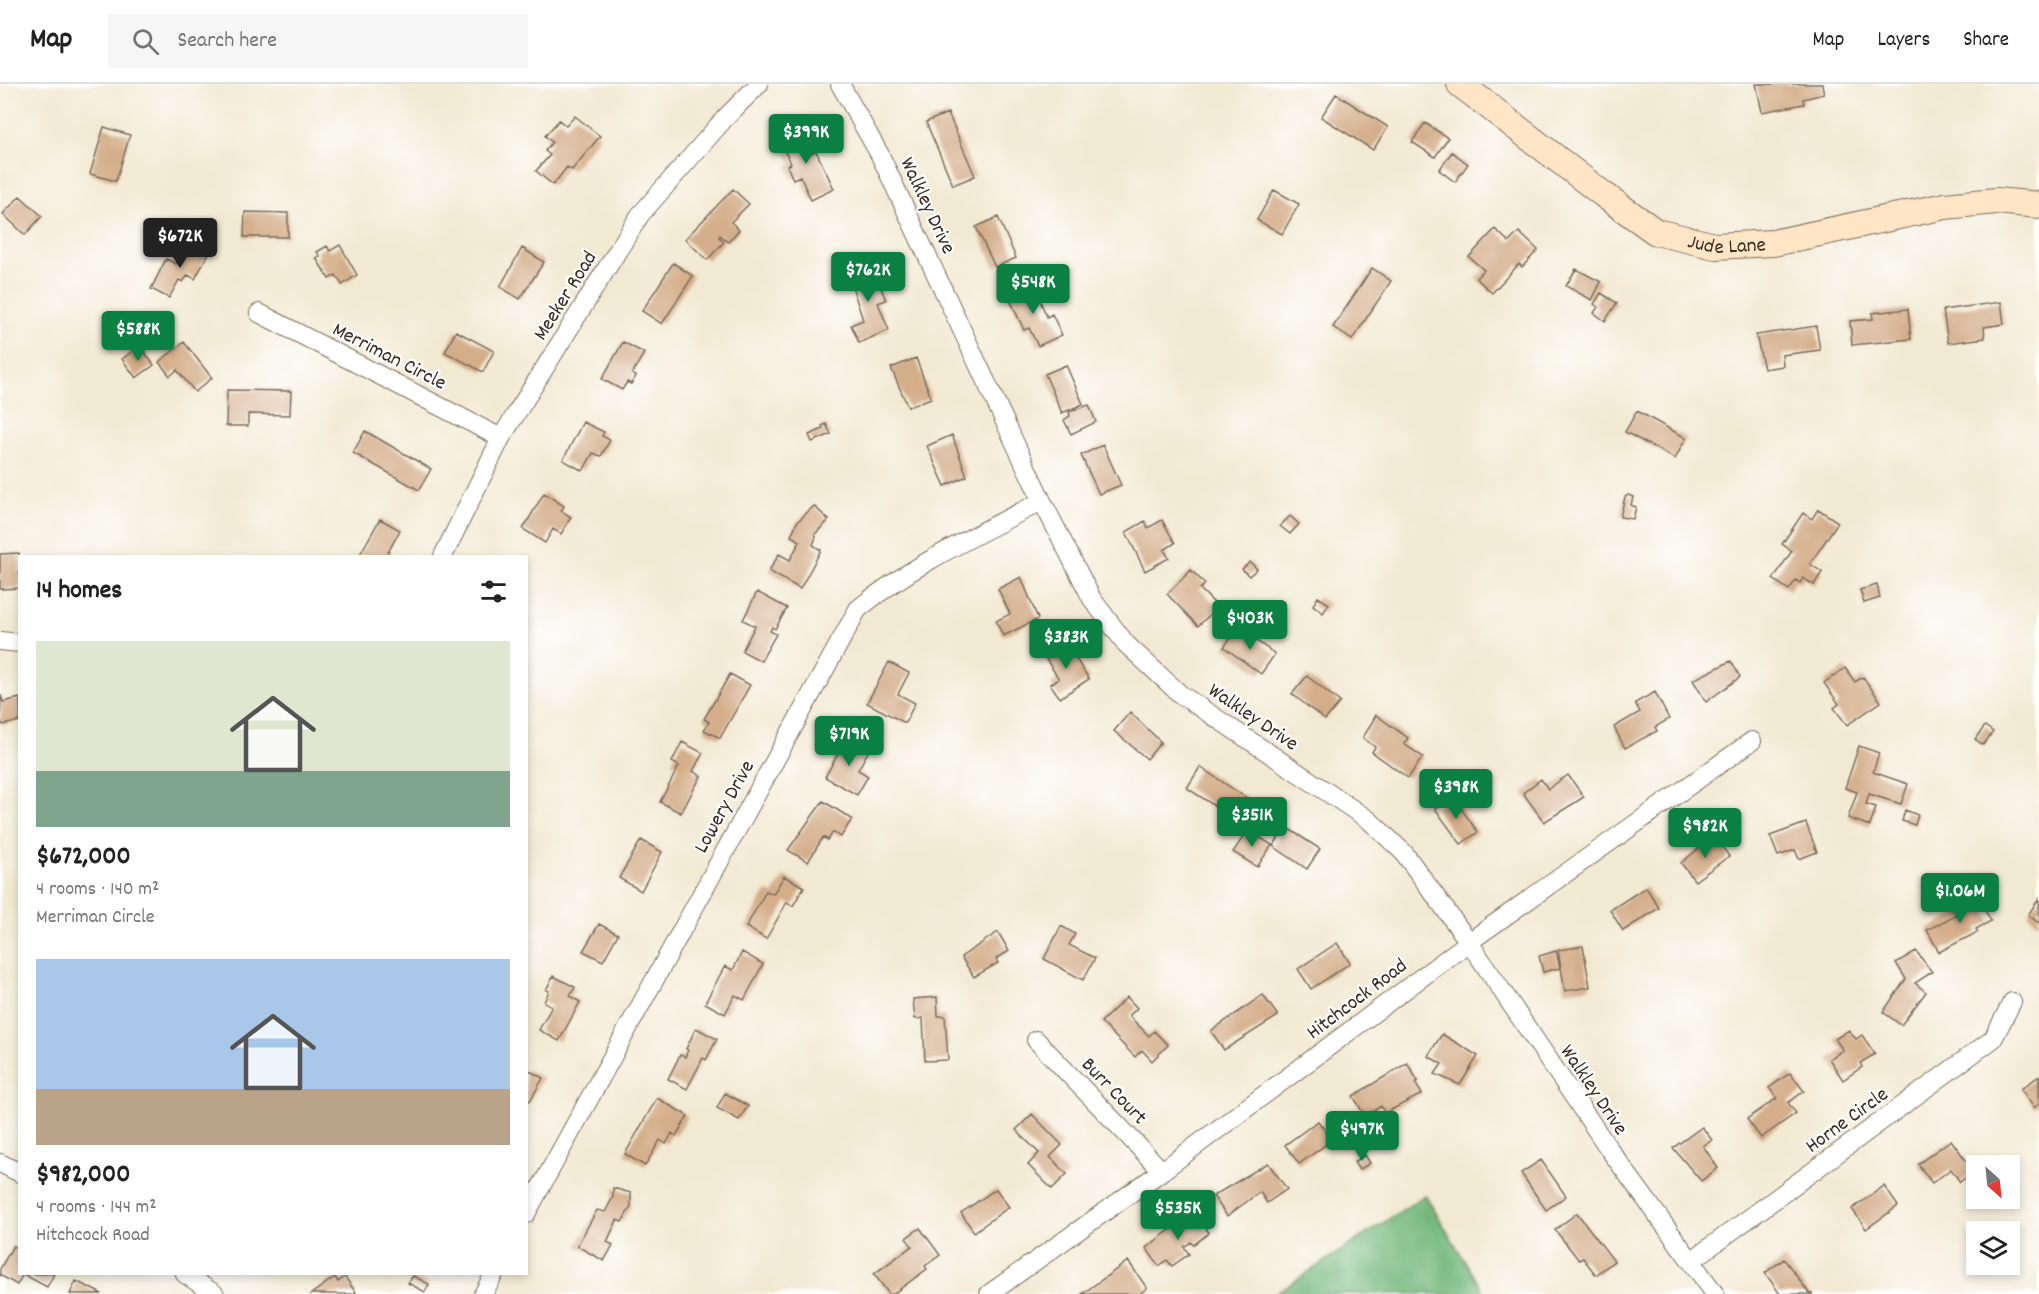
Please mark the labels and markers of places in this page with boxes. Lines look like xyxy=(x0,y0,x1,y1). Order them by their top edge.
pin: $399K xyxy=(764,114,848,165)
pin: $672K xyxy=(138,218,222,269)
pin: $762K xyxy=(826,252,910,303)
pin: $548K xyxy=(991,264,1075,315)
pin: $588K xyxy=(96,311,180,362)
pin: $403K xyxy=(1208,600,1292,651)
pin: $383K xyxy=(1024,619,1108,670)
pin: $719K xyxy=(807,716,891,767)
pin: $398K xyxy=(1414,769,1498,820)
pin: $351K xyxy=(1210,797,1294,848)
pin: $982K xyxy=(1663,808,1747,859)
pin: $1.06M xyxy=(1911,873,2009,924)
pin: $497K xyxy=(1320,1111,1404,1162)
pin: $535K xyxy=(1136,1190,1220,1241)

